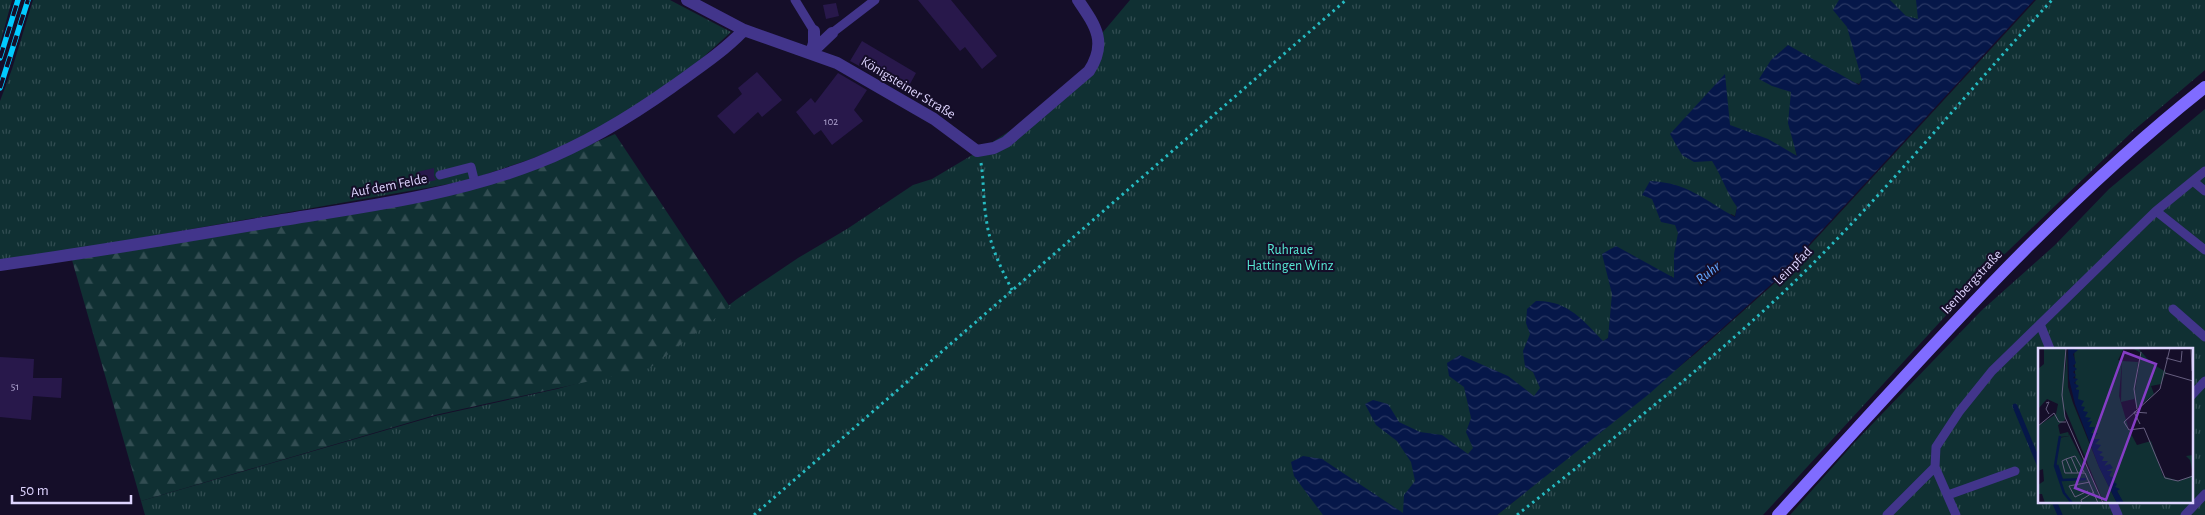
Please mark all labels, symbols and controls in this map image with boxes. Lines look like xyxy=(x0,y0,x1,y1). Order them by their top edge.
street label: Königsteiner Straße xyxy=(858,54,958,122)
house number: 102 xyxy=(824,116,838,127)
street label: Auf dem Felde xyxy=(349,172,429,200)
park label: Ruhraue Hattingen Winz xyxy=(1247,243,1334,273)
street label: Leinpfad xyxy=(1771,244,1815,288)
street label: Isenbergstraße xyxy=(1939,247,2005,317)
water label: Ruhr xyxy=(1693,258,1724,287)
inset map xyxy=(2038,348,2192,502)
house number: 51 xyxy=(11,381,19,392)
scale bar xyxy=(12,472,131,504)
text: 50 m xyxy=(20,483,49,498)

